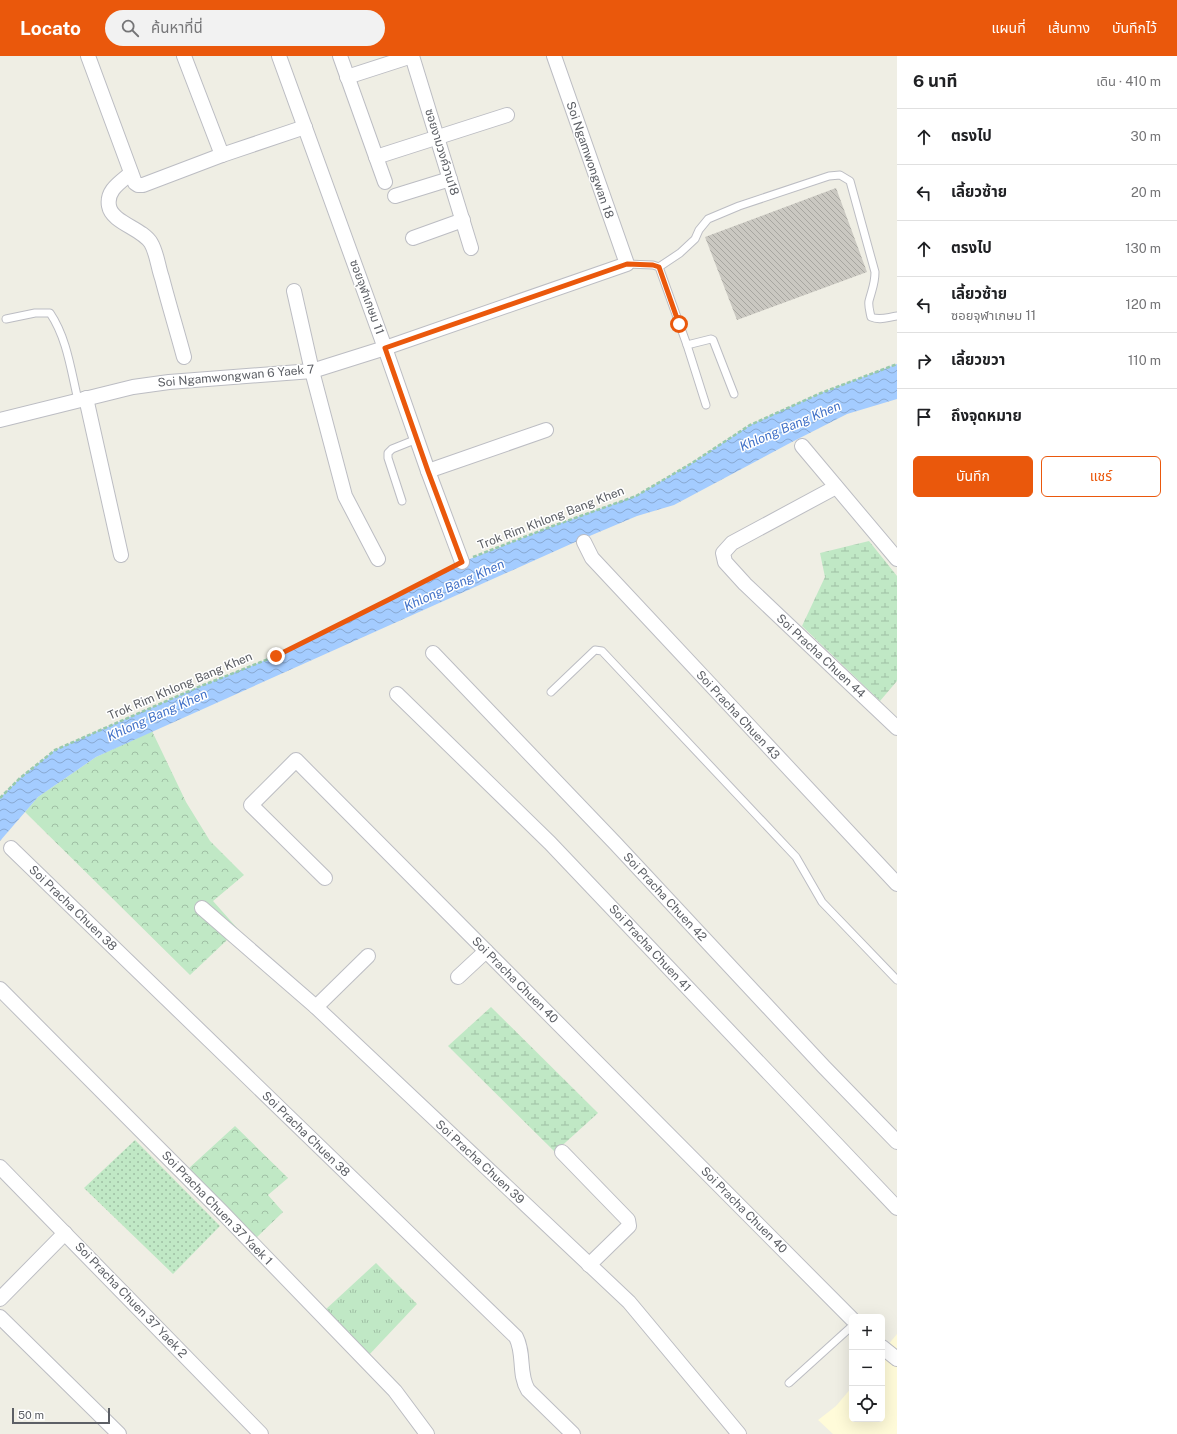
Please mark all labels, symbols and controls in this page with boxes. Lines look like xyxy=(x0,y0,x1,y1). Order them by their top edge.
search box xyxy=(105,10,385,46)
text: Locato xyxy=(20,17,81,39)
icon: search xyxy=(119,17,141,39)
text: ค้นหาที่นี่ xyxy=(151,19,203,36)
text: แผนที่ xyxy=(992,20,1026,36)
text: เส้นทาง xyxy=(1048,20,1090,36)
text: บันทึกไว้ xyxy=(1112,20,1157,36)
text: 6 นาที xyxy=(913,71,957,91)
text: เดิน · 410 m xyxy=(1096,74,1161,89)
street label: Soi Ngamwongwan 18 xyxy=(563,100,617,220)
street label: ซอยงามวงค์วาน18 xyxy=(422,107,462,197)
icon: ahead xyxy=(913,126,935,148)
text: ตรงไป xyxy=(951,127,992,144)
text: 30 m xyxy=(1131,129,1161,144)
icon: left xyxy=(913,182,935,204)
text: เลี้ยวซ้าย xyxy=(951,183,1007,200)
text: 20 m xyxy=(1131,185,1161,200)
icon: ahead xyxy=(913,238,935,260)
text: ตรงไป xyxy=(951,239,992,256)
text: 130 m xyxy=(1125,241,1161,256)
street label: ซอยจุฬาเกษม 11 xyxy=(347,258,387,336)
text: เลี้ยวซ้าย xyxy=(951,285,1007,302)
icon: left xyxy=(913,294,935,316)
text: 120 m xyxy=(1126,297,1161,312)
text: ซอยจุฬาเกษม 11 xyxy=(951,308,1036,323)
route start xyxy=(670,315,688,333)
icon: right xyxy=(913,350,935,372)
text: เลี้ยวขวา xyxy=(951,351,1005,368)
text: 110 m xyxy=(1128,353,1161,368)
street label: Soi Ngamwongwan 6 Yaek 7 xyxy=(157,362,315,390)
water label: Khlong Bang Khen xyxy=(737,398,843,454)
icon: arrive xyxy=(913,406,935,428)
text: ถึงจุดหมาย xyxy=(951,407,1022,424)
button: บันทึก xyxy=(913,456,1033,497)
button: แชร์ xyxy=(1041,456,1161,497)
street label: Trok Rim Khlong Bang Khen xyxy=(476,484,626,552)
water label: Khlong Bang Khen xyxy=(402,556,506,614)
street label: Soi Pracha Chuen 44 xyxy=(774,611,869,701)
route end xyxy=(267,647,285,665)
street label: Trok Rim Khlong Bang Khen xyxy=(106,649,254,723)
street label: Soi Pracha Chuen 43 xyxy=(693,668,783,762)
water label: Khlong Bang Khen xyxy=(104,686,210,744)
street label: Soi Pracha Chuen 42 xyxy=(620,850,710,944)
street label: Soi Pracha Chuen 38 xyxy=(26,863,120,954)
street label: Soi Pracha Chuen 41 xyxy=(606,902,694,994)
street label: Soi Pracha Chuen 40 xyxy=(469,934,561,1026)
street label: Soi Pracha Chuen 38 xyxy=(259,1089,353,1180)
street label: Soi Pracha Chuen 39 xyxy=(433,1117,527,1207)
street label: Soi Pracha Chuen 37 Yaek 1 xyxy=(159,1148,275,1268)
street label: Soi Pracha Chuen 40 xyxy=(698,1164,790,1256)
street label: Soi Pracha Chuen 37 Yaek 2 xyxy=(72,1239,190,1361)
map controls xyxy=(849,1314,885,1422)
button: + xyxy=(849,1314,885,1350)
button: − xyxy=(849,1350,885,1386)
button: locate xyxy=(849,1386,885,1422)
scale bar xyxy=(12,1406,110,1425)
text: 50 m xyxy=(18,1409,44,1421)

